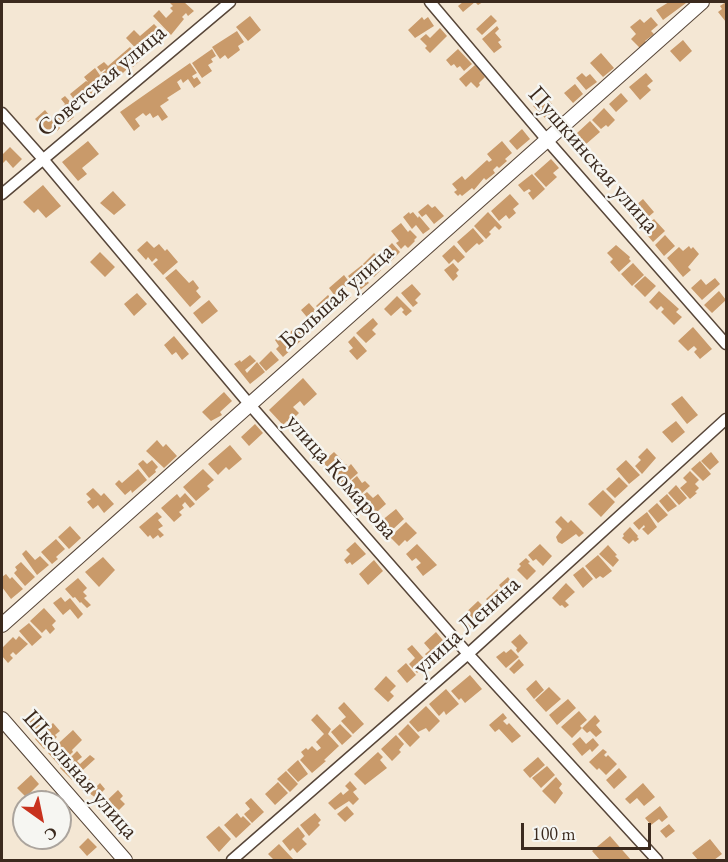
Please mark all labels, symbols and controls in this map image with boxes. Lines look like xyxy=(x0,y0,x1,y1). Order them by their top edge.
street label: Советская улица xyxy=(31,19,173,143)
street label: Пушкинская улица xyxy=(521,81,665,239)
street label: Большая улица xyxy=(274,238,400,356)
street label: улица Комарова xyxy=(279,408,403,546)
street label: улица Ленина xyxy=(407,570,527,682)
street label: Школьная улица xyxy=(16,705,144,845)
north arrow xyxy=(12,790,72,850)
scale bar xyxy=(524,811,654,849)
text: С xyxy=(41,822,61,846)
text: 100 m xyxy=(532,822,576,845)

